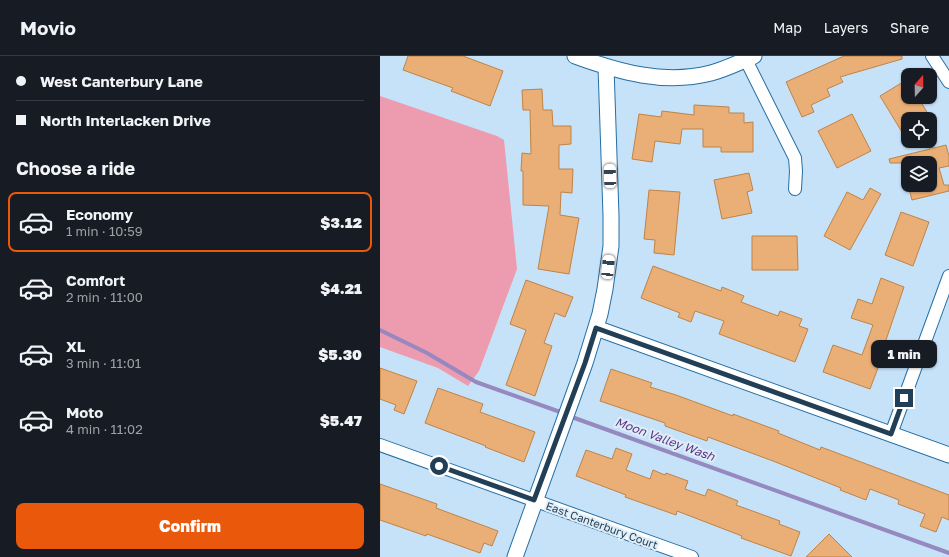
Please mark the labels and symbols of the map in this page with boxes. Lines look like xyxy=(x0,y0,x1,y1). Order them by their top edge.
north arrow xyxy=(901,68,937,104)
car xyxy=(604,164,616,188)
car xyxy=(601,254,615,280)
callout: 1 min xyxy=(871,340,937,368)
route end xyxy=(895,389,913,407)
water label: Moon Valley Wash xyxy=(613,414,717,464)
route start xyxy=(430,457,448,475)
street label: East Canterbury Court xyxy=(544,499,660,551)

